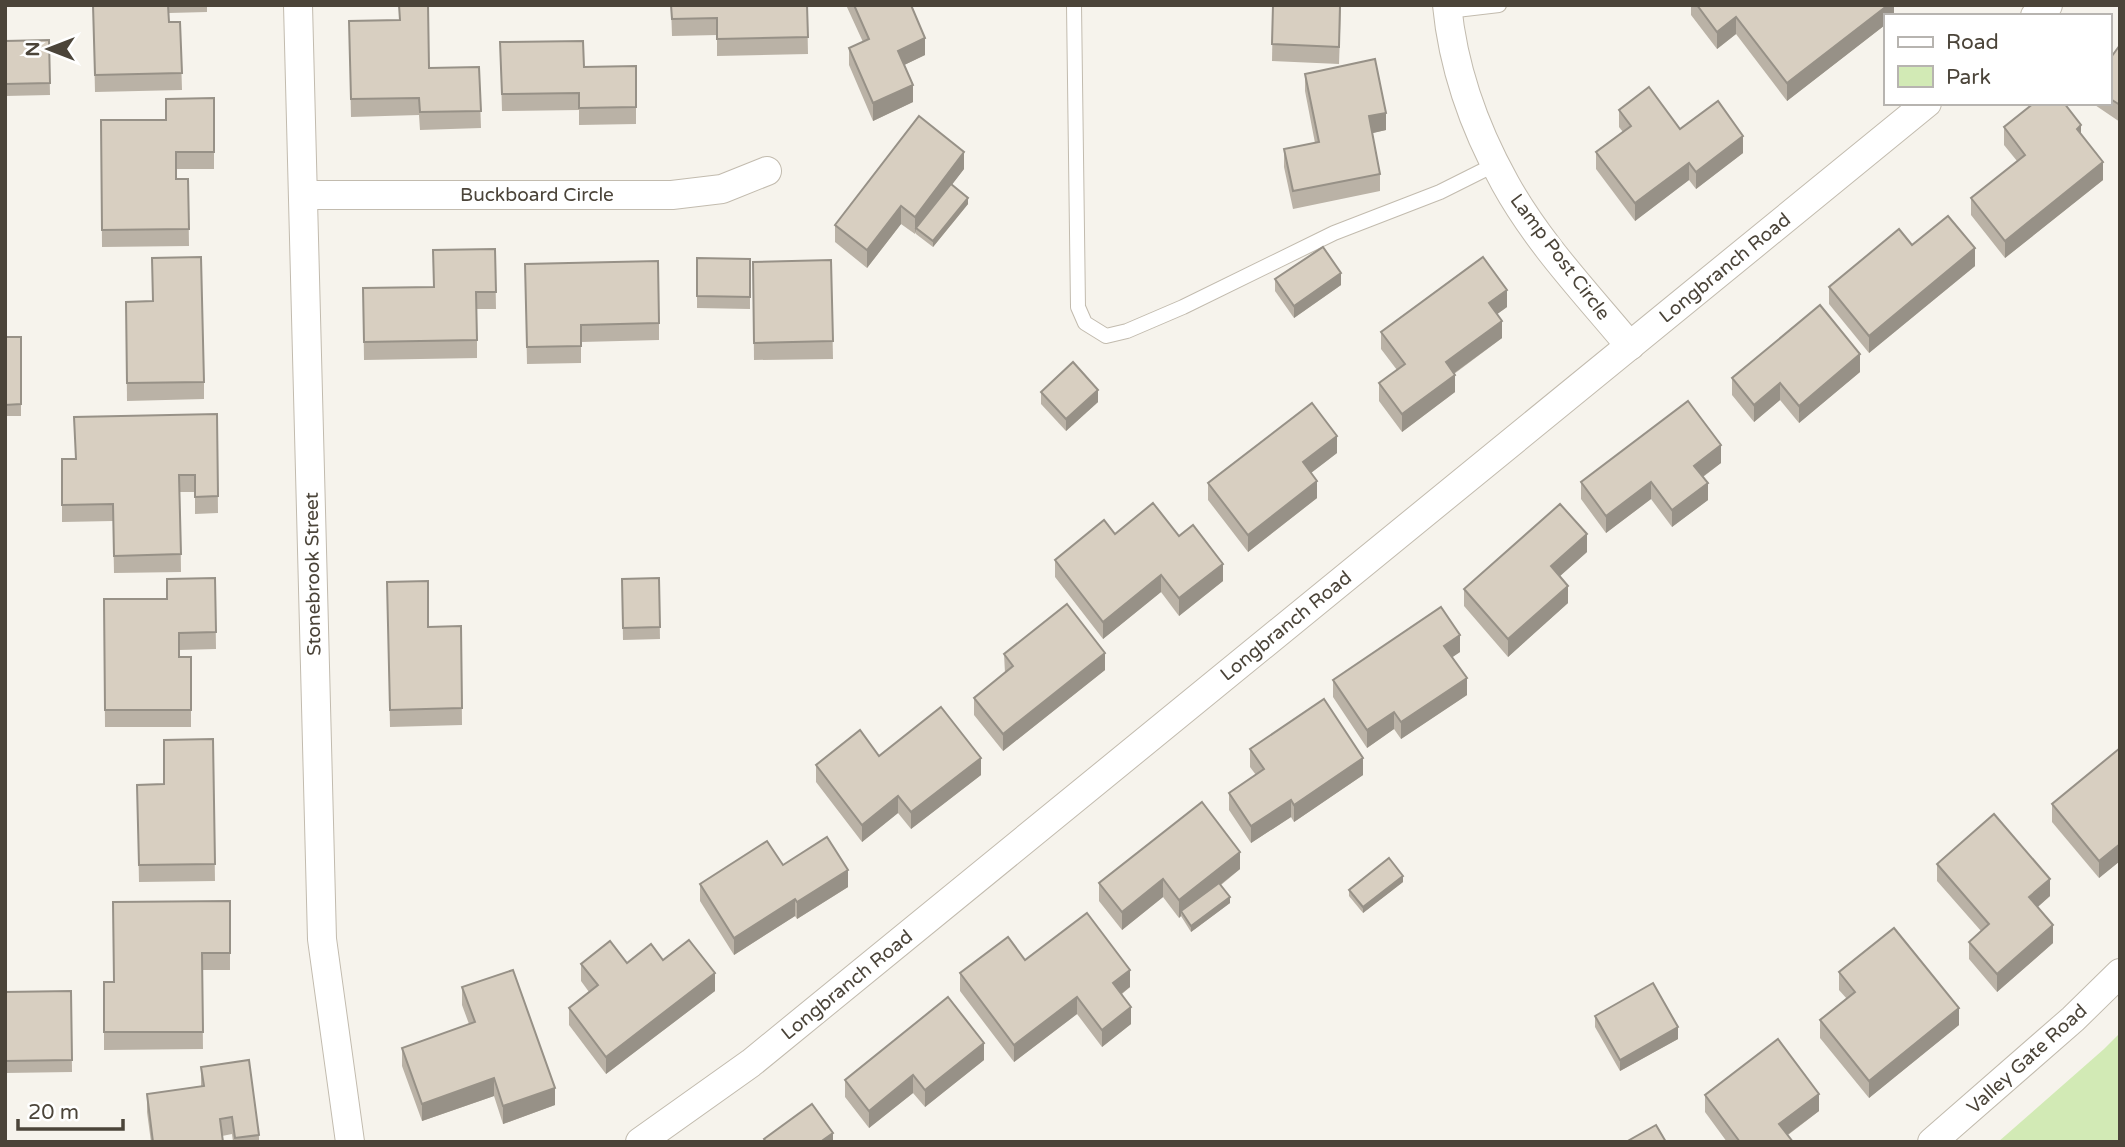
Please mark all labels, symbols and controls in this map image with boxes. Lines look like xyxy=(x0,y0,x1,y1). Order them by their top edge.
north arrow xyxy=(14,14,84,84)
legend xyxy=(1884,14,2111,105)
text: Road xyxy=(1946,30,1999,55)
text: N xyxy=(22,41,44,57)
text: Park xyxy=(1946,65,1991,90)
street label: Buckboard Circle xyxy=(460,184,614,206)
street label: Lamp Post Circle xyxy=(1506,190,1614,324)
street label: Longbranch Road xyxy=(1655,208,1795,328)
street label: Stonebrook Street xyxy=(301,492,325,656)
street label: Longbranch Road xyxy=(1216,566,1356,686)
street label: Longbranch Road xyxy=(777,925,917,1045)
street label: Valley Gate Road xyxy=(1963,999,2091,1119)
scale bar xyxy=(18,1088,122,1132)
text: 20 m xyxy=(28,1100,79,1125)

